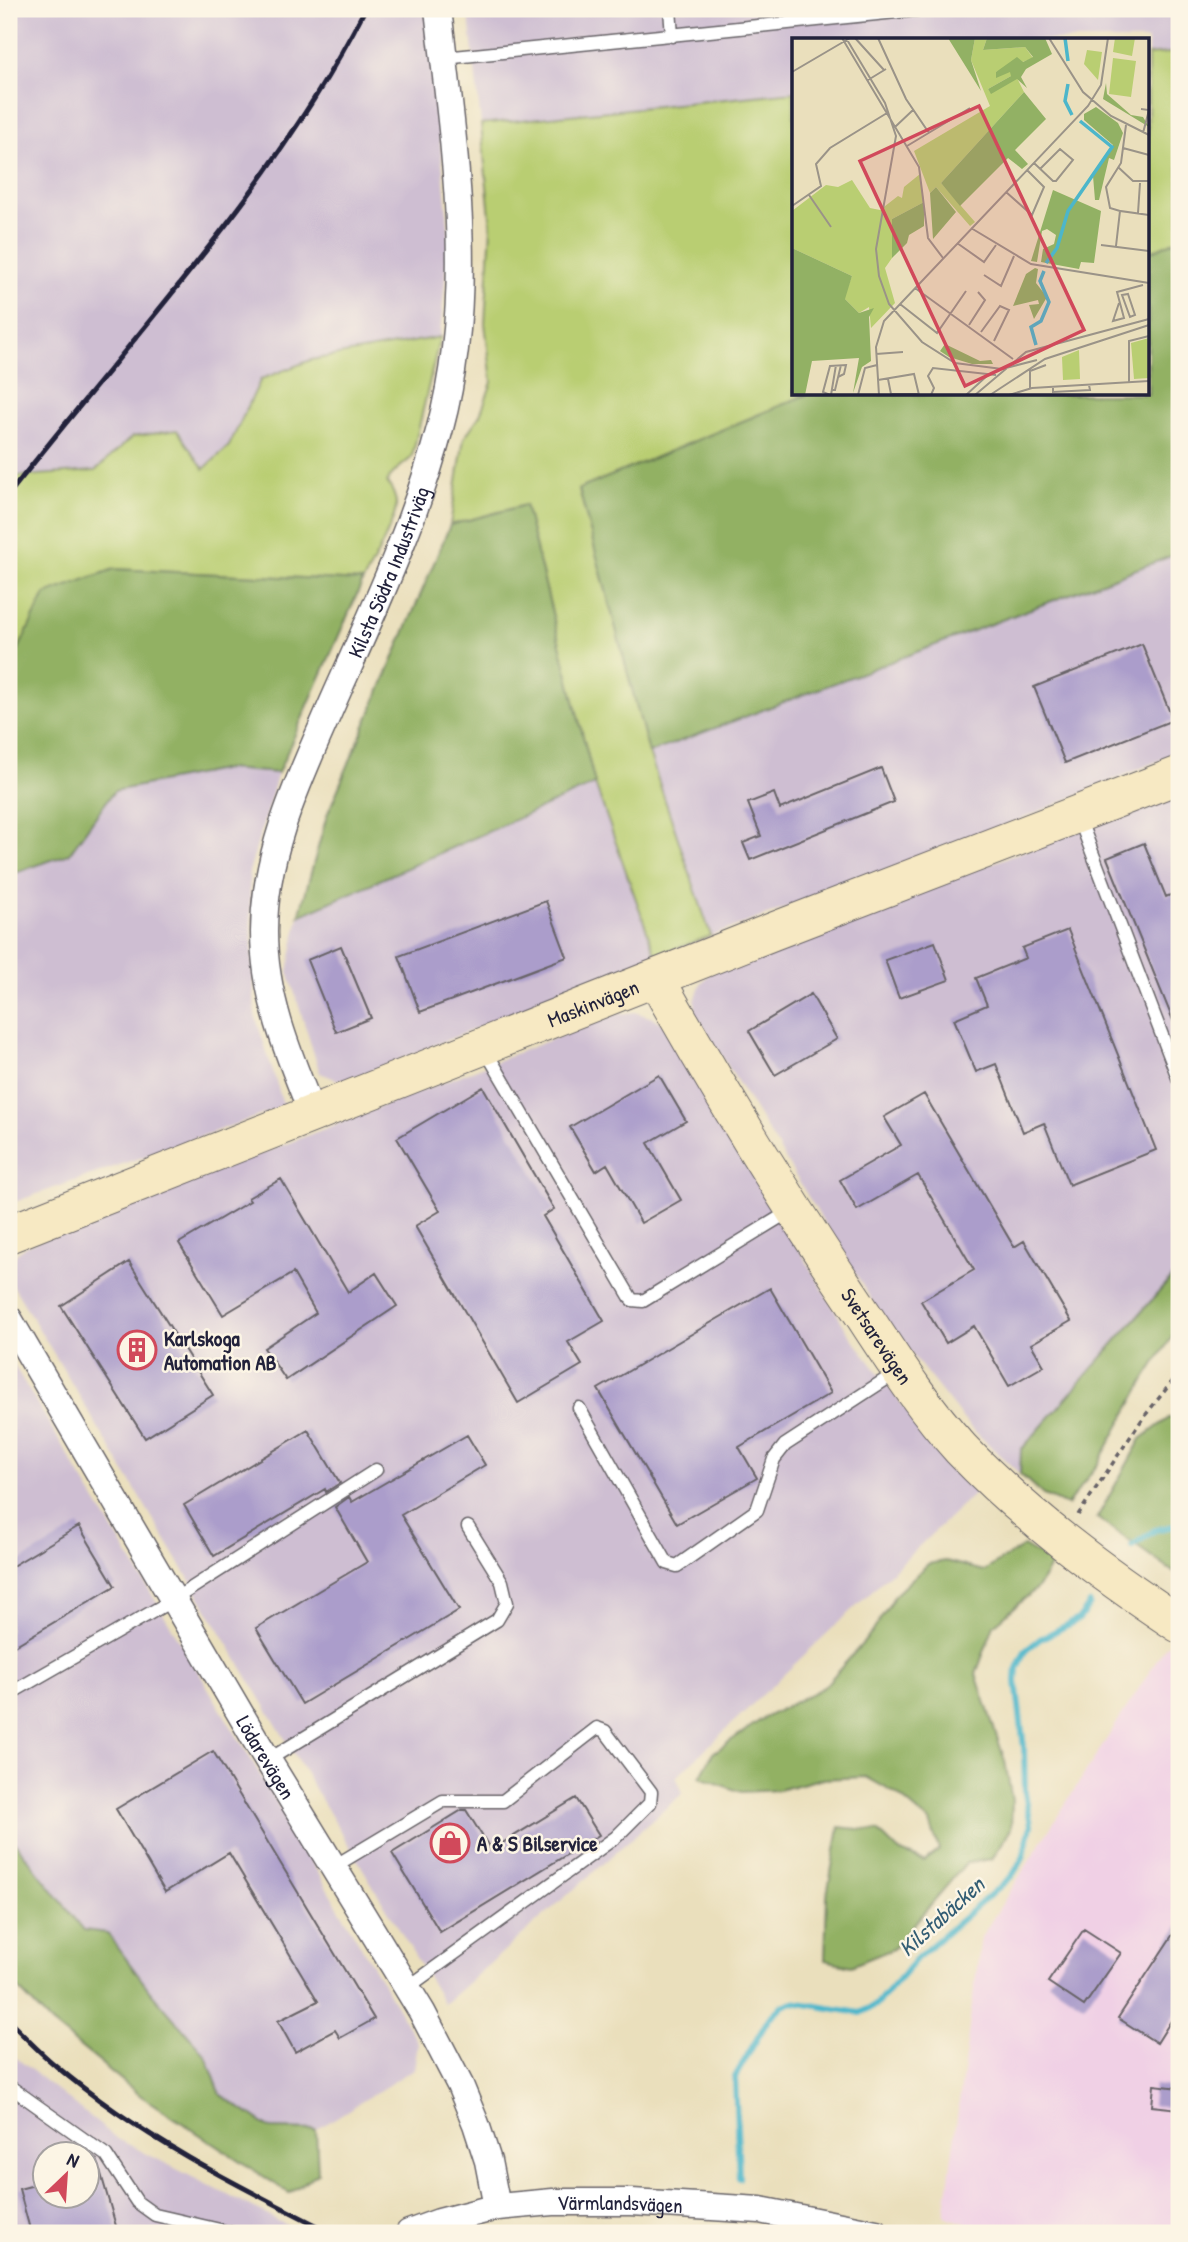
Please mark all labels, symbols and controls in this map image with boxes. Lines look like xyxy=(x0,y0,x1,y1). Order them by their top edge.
inset map xyxy=(792,38,1150,396)
street label: Kilsta Södra Industriväg xyxy=(340,483,436,662)
street label: Maskinvägen xyxy=(543,972,643,1034)
street label: Svetsarevägen xyxy=(835,1282,920,1390)
place label: Karlskoga Automation AB xyxy=(164,1324,277,1377)
building icon: Karlskoga Automation AB xyxy=(116,1329,158,1371)
street label: Lödarevägen xyxy=(230,1710,303,1804)
shop icon: A & S Bilservice xyxy=(429,1822,471,1864)
place label: A & S Bilservice xyxy=(477,1829,598,1858)
water label: Kilstabäcken xyxy=(891,1868,992,1963)
north arrow xyxy=(32,2140,102,2210)
text: N xyxy=(63,2146,83,2174)
street label: Värmlandsvägen xyxy=(557,2187,684,2220)

